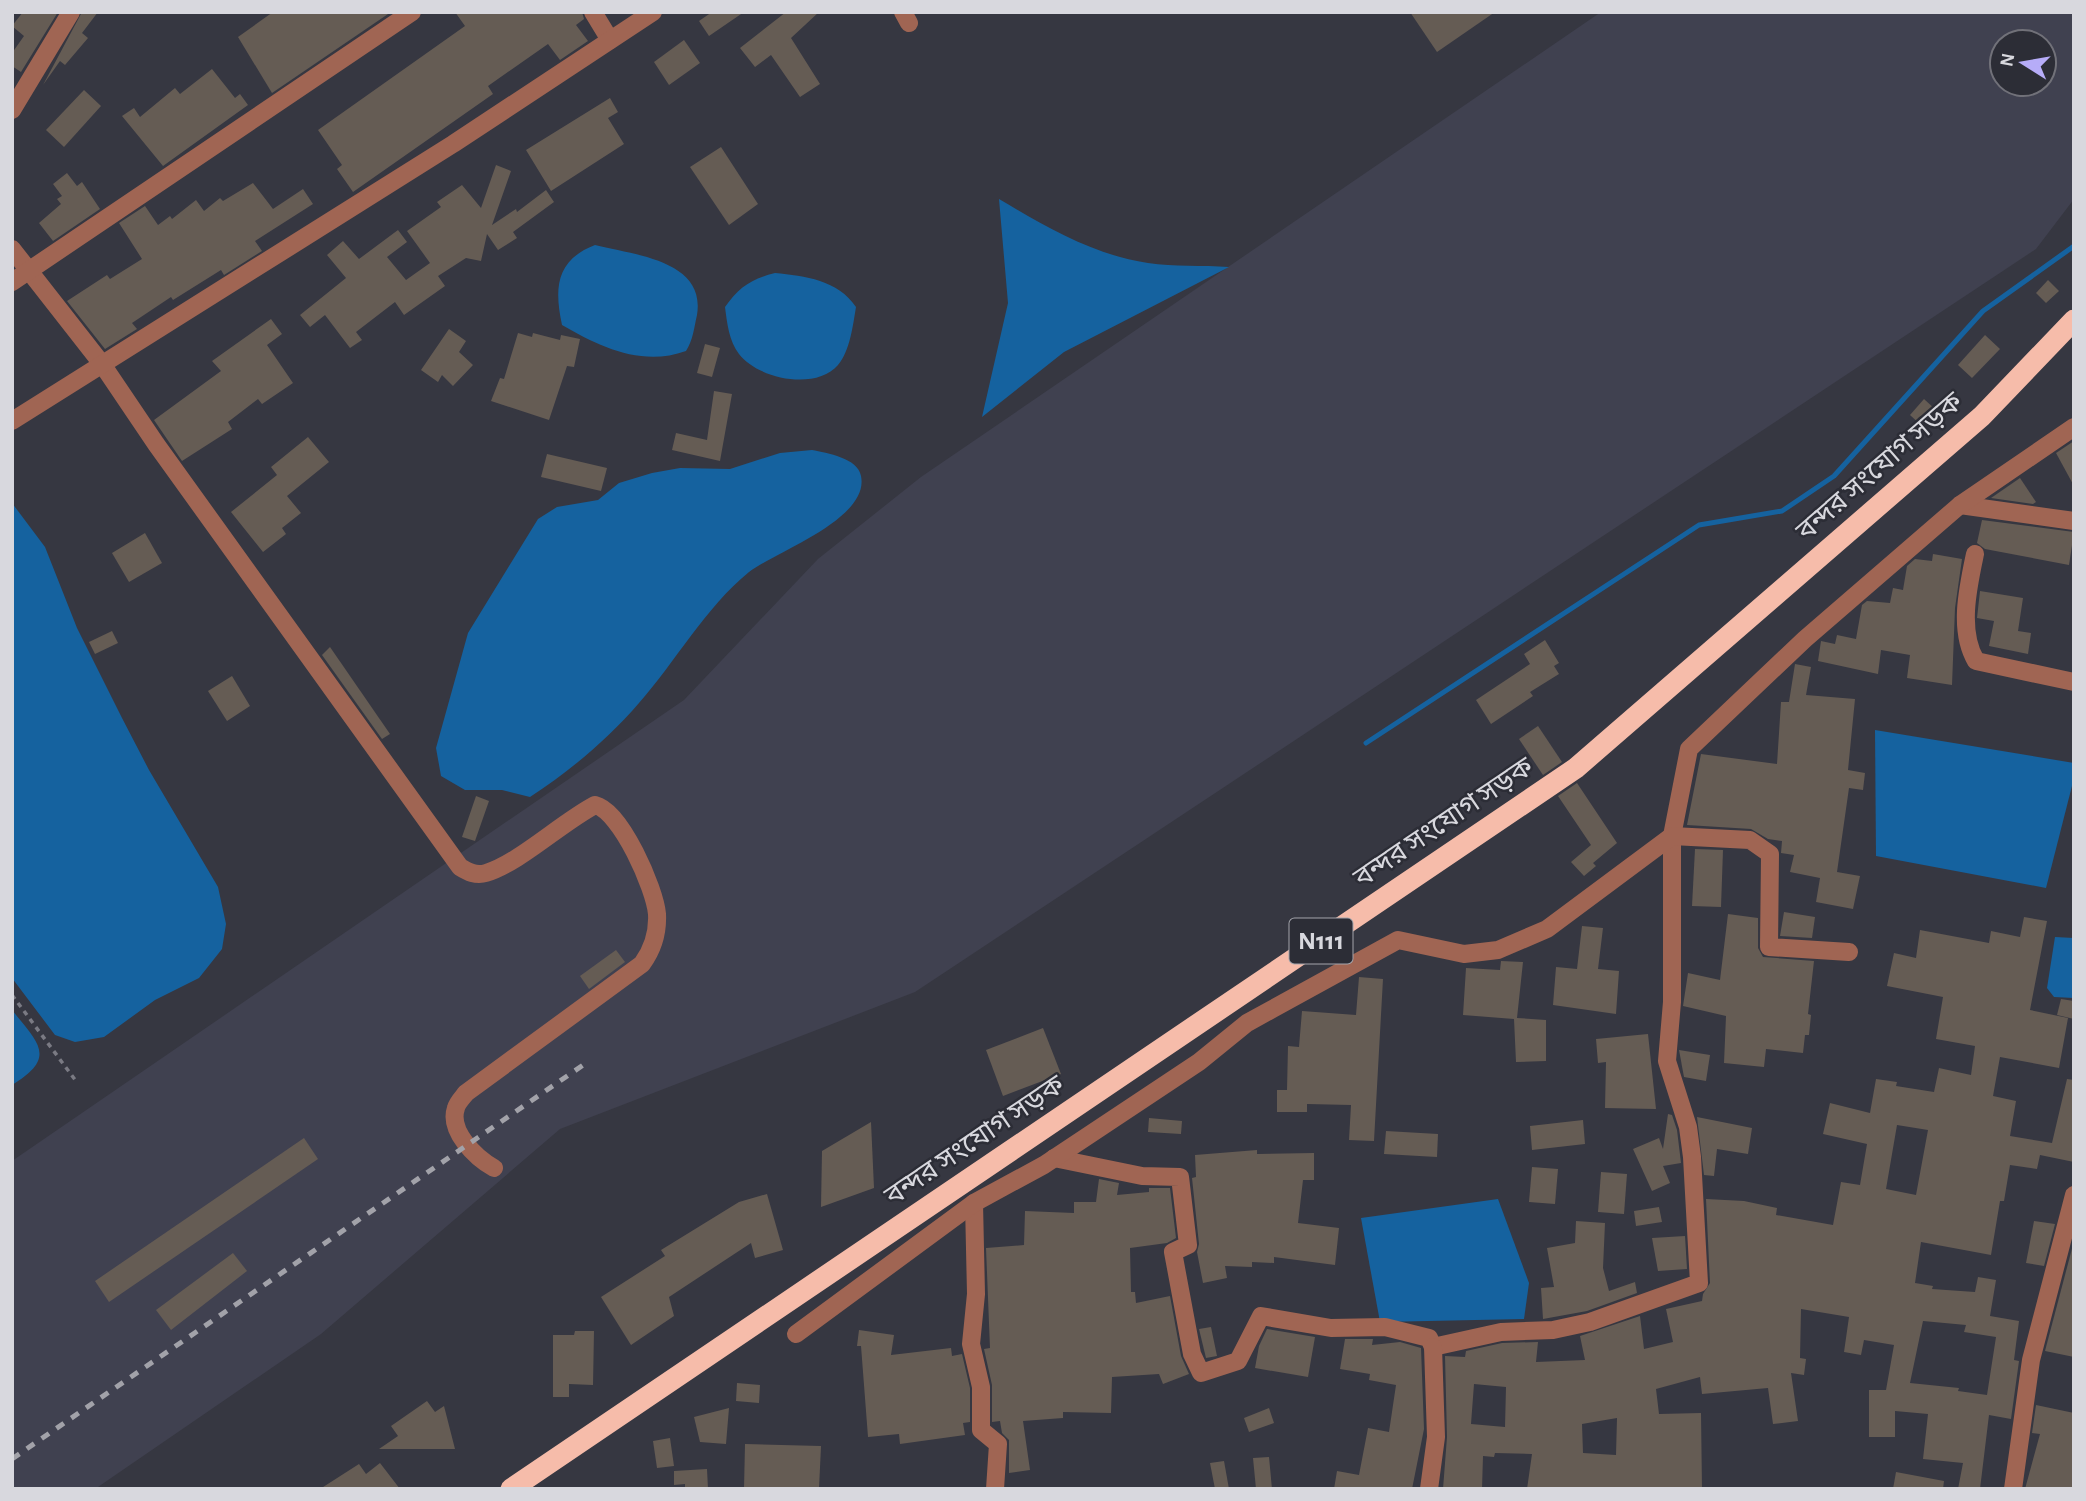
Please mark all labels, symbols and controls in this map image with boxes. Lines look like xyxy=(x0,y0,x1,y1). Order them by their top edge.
north arrow xyxy=(1988,28,2058,98)
text: N xyxy=(1997,52,2018,68)
street label: বন্দর সংযোগ সড়ক xyxy=(1791,388,1968,547)
street label: বন্দর সংযোগ সড়ক xyxy=(1349,753,1539,894)
road number: N111 xyxy=(1290,918,1352,964)
street label: বন্দর সংযোগ সড়ক xyxy=(880,1071,1070,1212)

